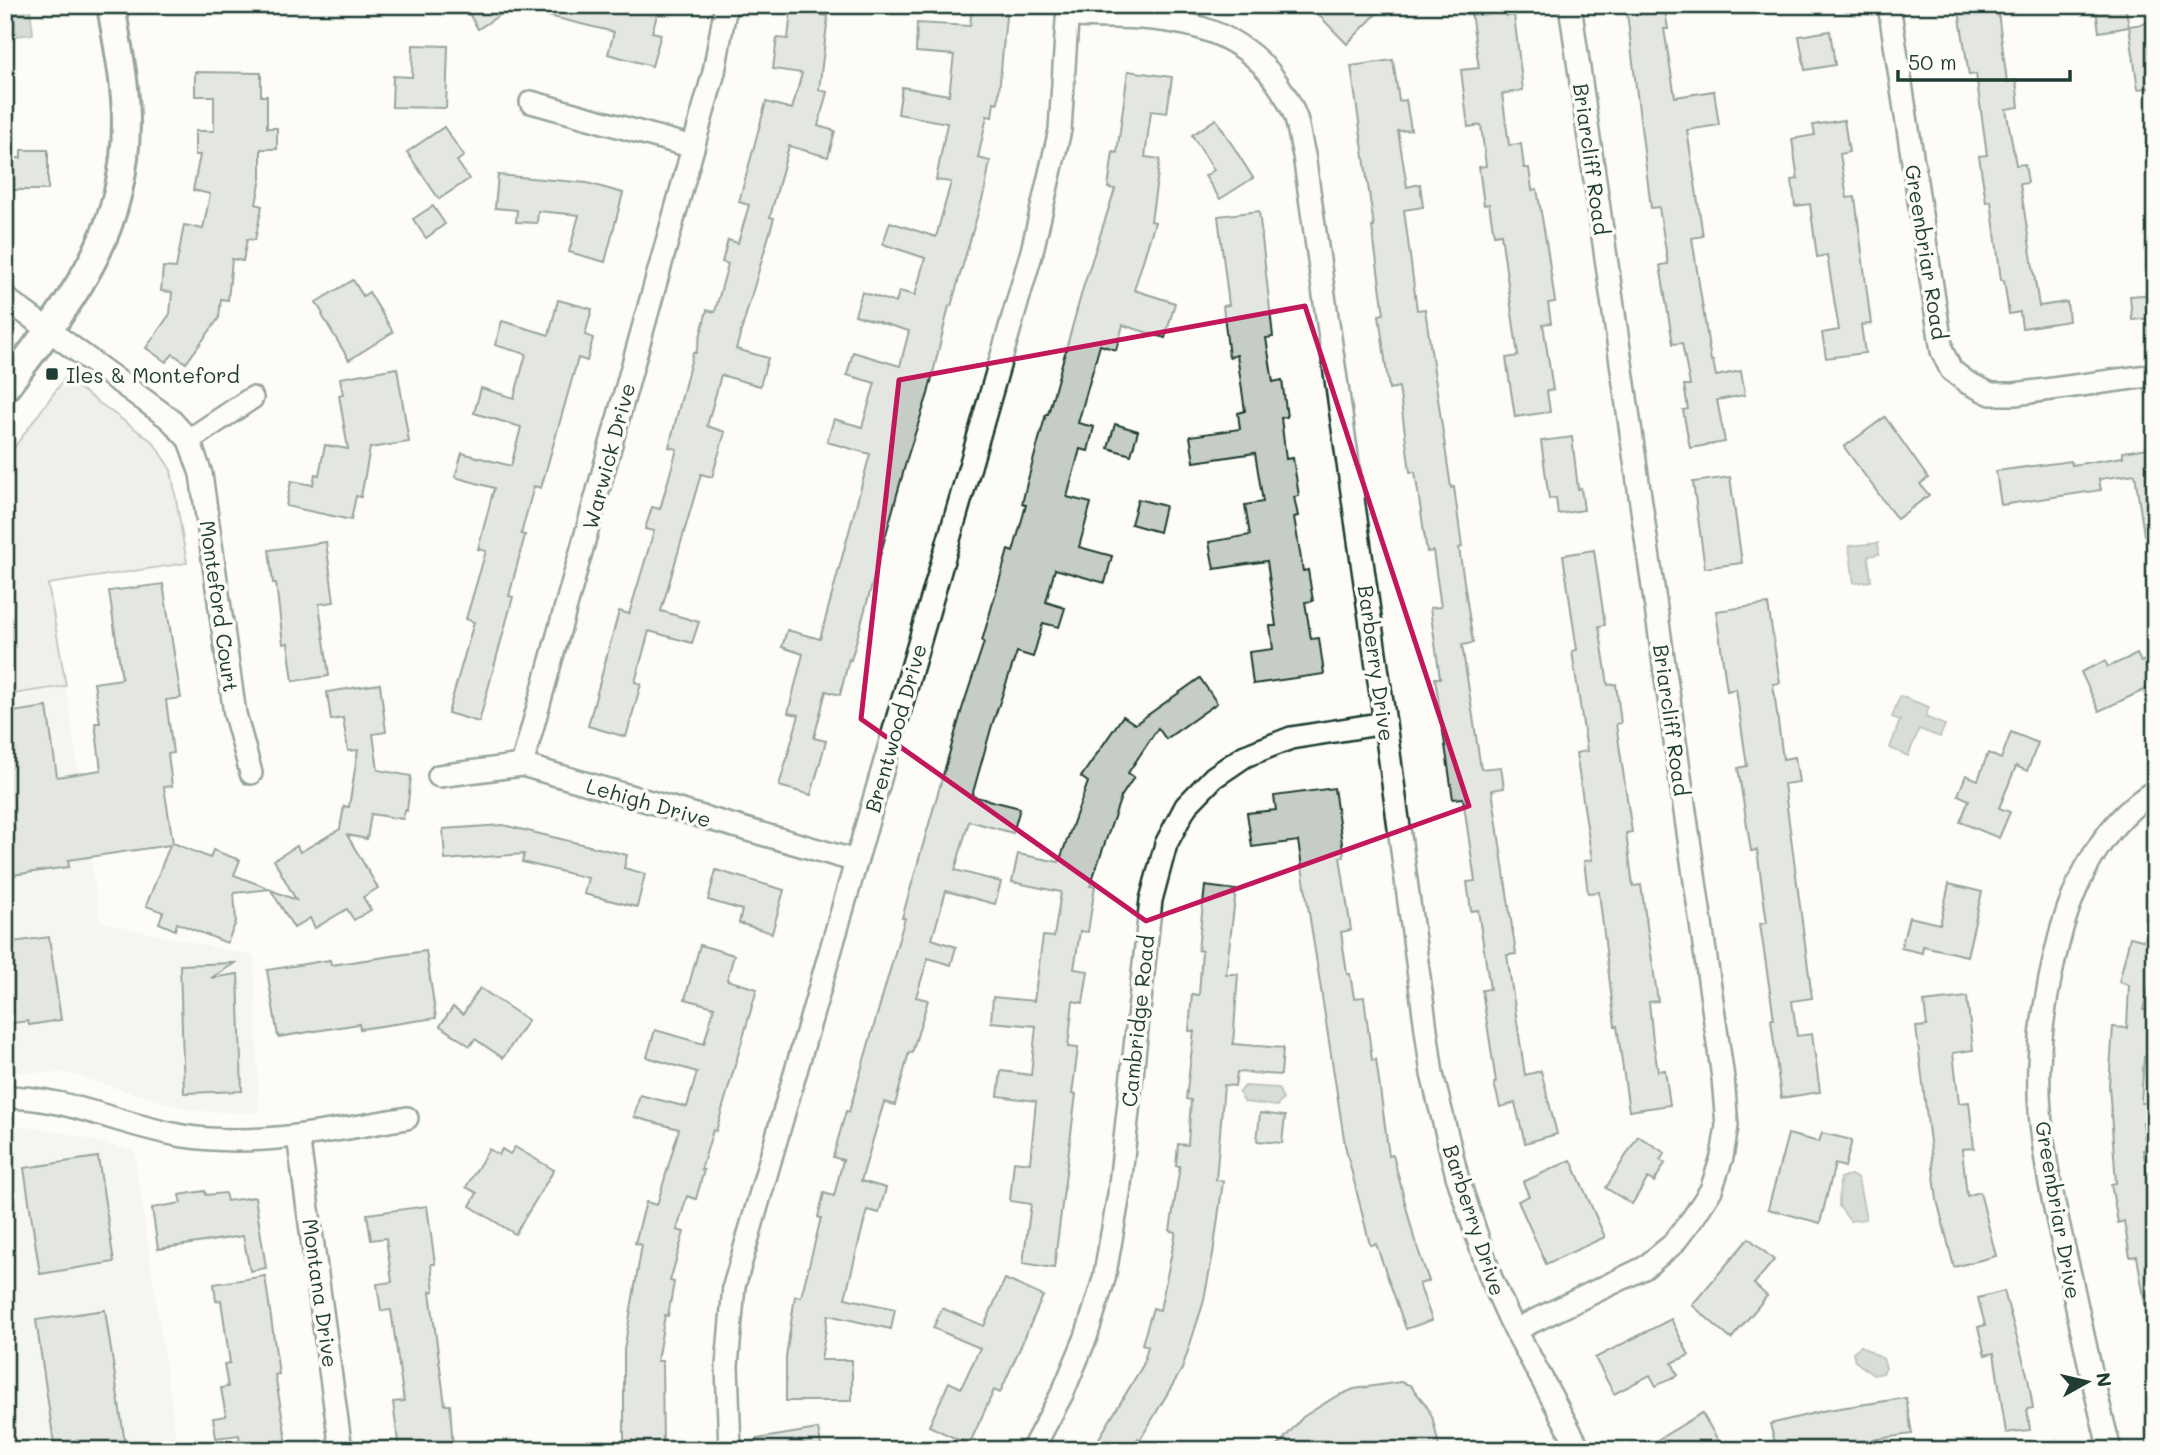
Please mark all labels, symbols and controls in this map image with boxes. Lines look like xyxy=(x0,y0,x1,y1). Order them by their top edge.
scale bar xyxy=(1898,38,2069,82)
text: 50 m xyxy=(1908,48,1957,75)
street label: Briarcliff Road xyxy=(1568,81,1616,237)
street label: Greenbriar Road xyxy=(1900,163,1954,341)
place label: Iles & Monteford xyxy=(66,361,240,388)
marker: Iles & Monteford xyxy=(44,366,60,382)
street label: Warwick Drive xyxy=(575,380,641,532)
street label: Monteford Court xyxy=(195,518,245,694)
street label: Barberry Drive xyxy=(1353,583,1401,743)
street label: Brentwood Drive xyxy=(858,641,932,815)
street label: Briarcliff Road xyxy=(1648,642,1696,798)
street label: Lehigh Drive xyxy=(583,771,715,833)
street label: Cambridge Road xyxy=(1115,934,1159,1108)
street label: Greenbriar Drive xyxy=(2030,1119,2088,1301)
street label: Barberry Drive xyxy=(1438,1141,1512,1299)
street label: Montana Drive xyxy=(297,1217,345,1369)
north arrow xyxy=(2052,1346,2122,1416)
text: N xyxy=(2091,1371,2118,1388)

